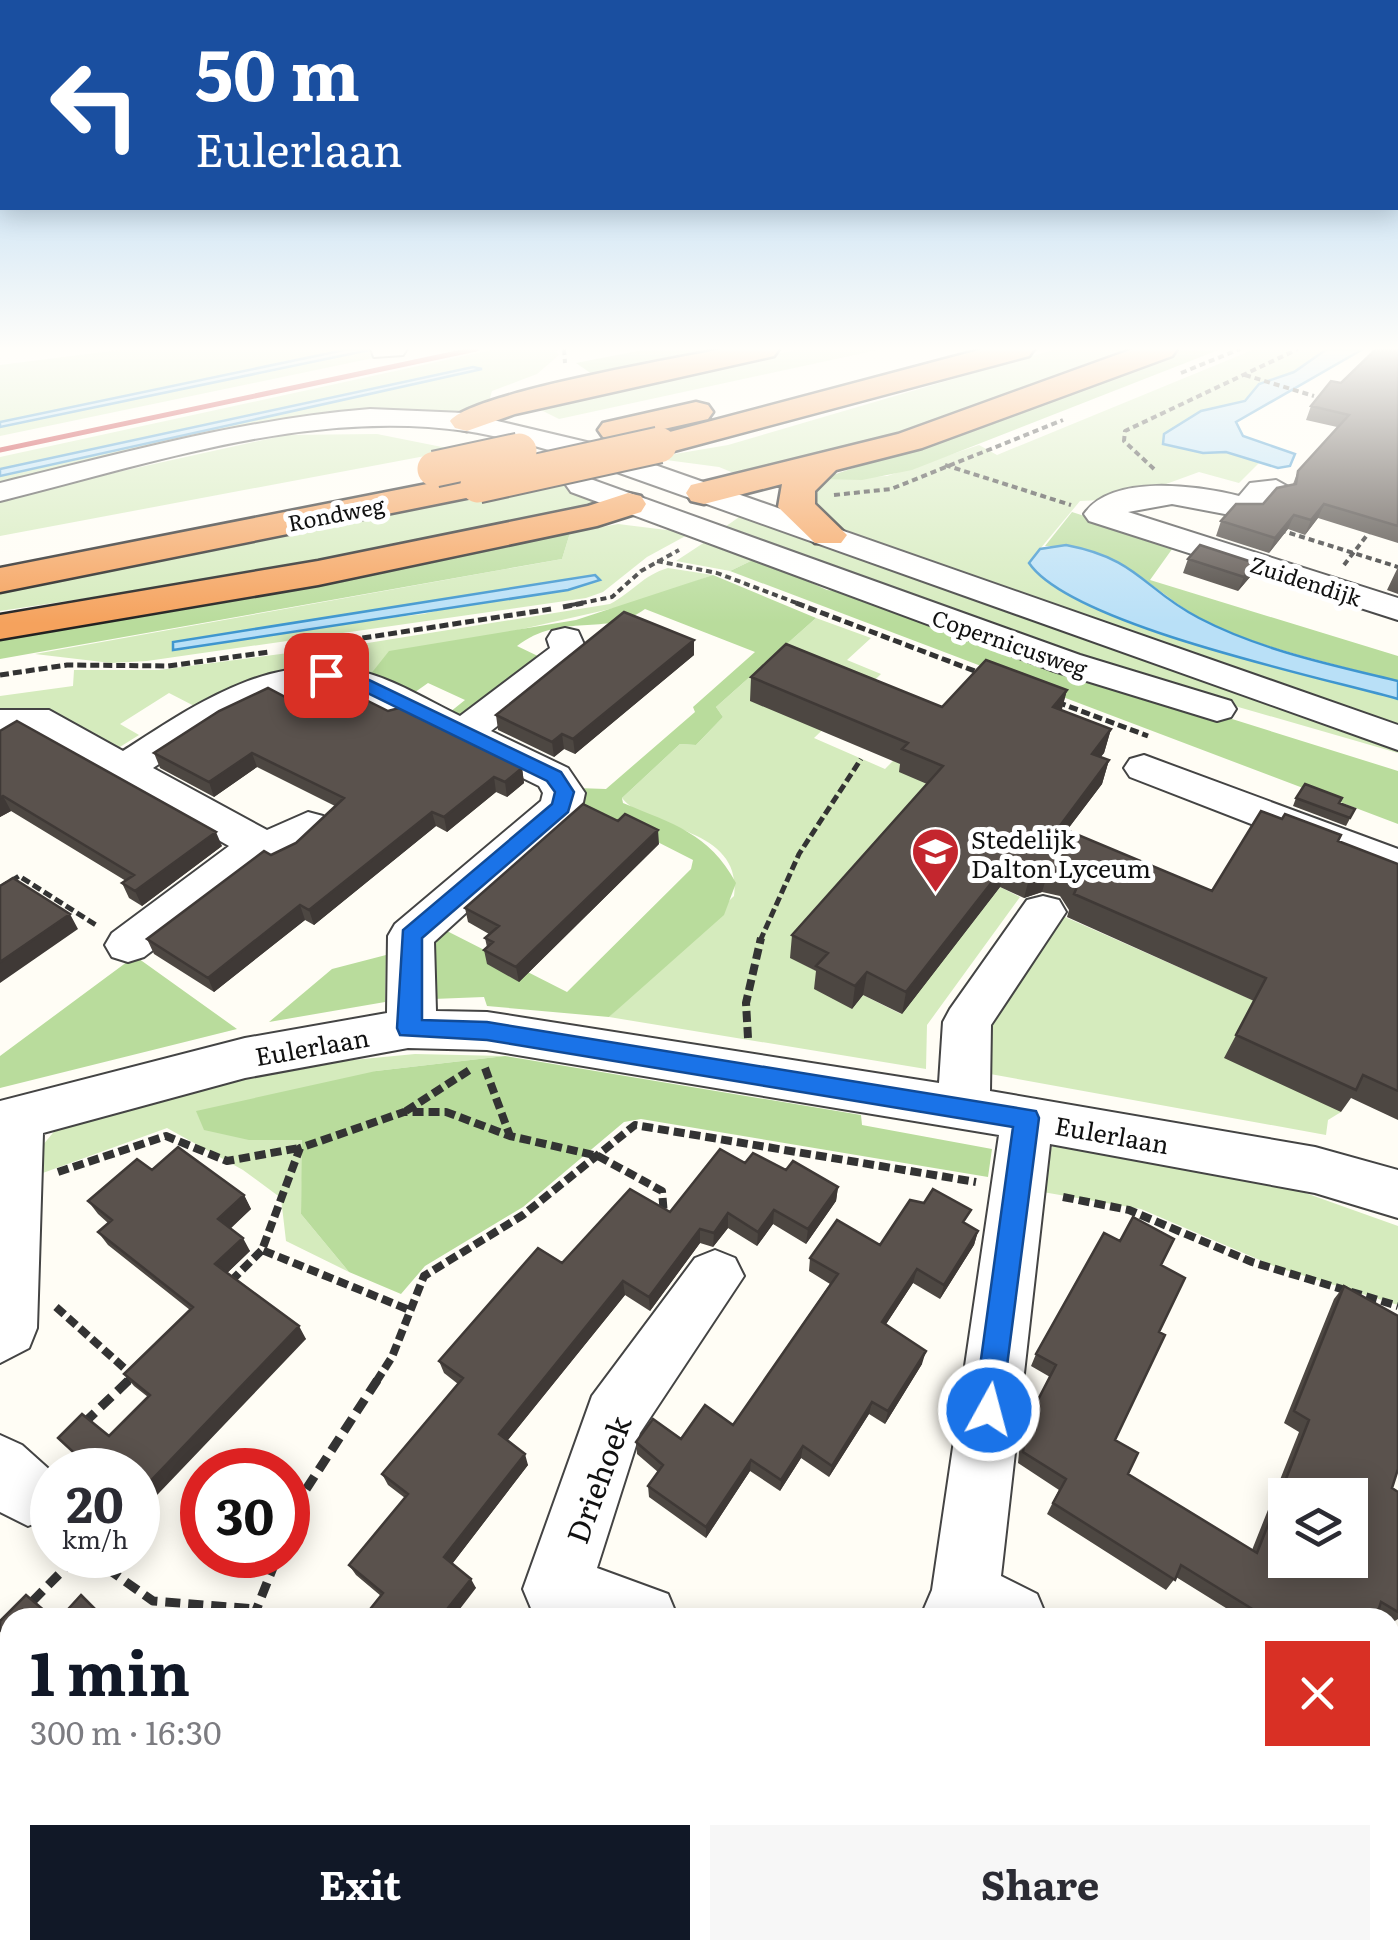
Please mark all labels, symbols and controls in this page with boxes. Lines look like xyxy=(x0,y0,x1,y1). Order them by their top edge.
text: 50 m xyxy=(195,19,360,123)
icon: left xyxy=(30,40,160,170)
text: Eulerlaan xyxy=(195,114,403,181)
street label: Rondweg xyxy=(285,487,388,539)
street label: Zuidendijk xyxy=(1246,547,1366,614)
street label: Copernicusweg xyxy=(928,600,1093,684)
pin xyxy=(284,633,369,718)
icon: arrive xyxy=(299,648,354,703)
place label: Stedelijk Dalton Lyceum xyxy=(971,820,1151,886)
school or university icon: Stedelijk Dalton Lyceum xyxy=(910,826,962,894)
street label: Eulerlaan xyxy=(252,1018,372,1074)
street label: Eulerlaan xyxy=(1052,1106,1172,1162)
position arrow xyxy=(937,1358,1041,1462)
street label: Driehoek xyxy=(554,1408,641,1549)
speed limit sign: 30 xyxy=(180,1448,310,1578)
text: 20 xyxy=(66,1464,124,1538)
map controls xyxy=(1268,1478,1368,1578)
button: layers xyxy=(1268,1478,1368,1578)
text: km/h xyxy=(62,1520,128,1557)
text: 1 min xyxy=(30,1625,190,1714)
button: close xyxy=(1265,1641,1370,1746)
text: 300 m · 16:30 xyxy=(30,1707,222,1755)
button: Exit xyxy=(30,1825,690,1940)
button: Share xyxy=(710,1825,1370,1940)

